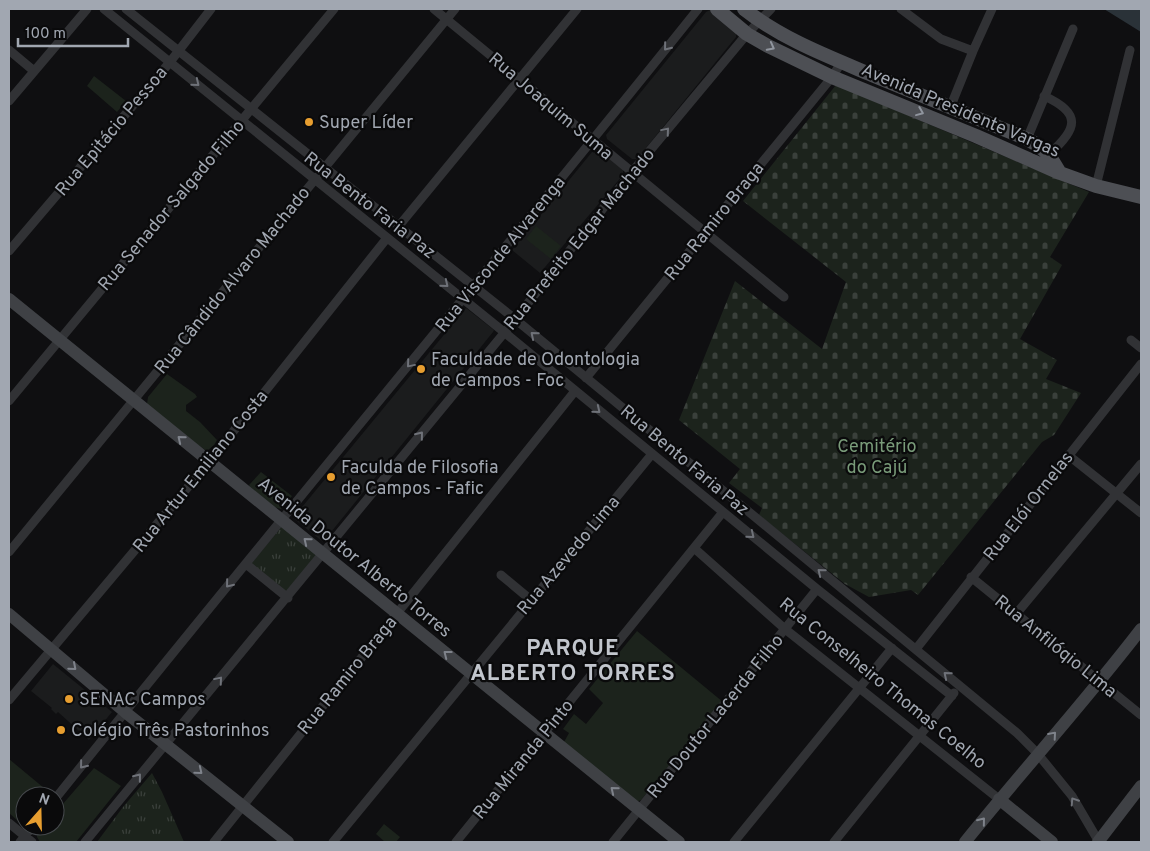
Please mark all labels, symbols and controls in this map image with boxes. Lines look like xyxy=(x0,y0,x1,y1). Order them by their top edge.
scale bar xyxy=(18,15,128,47)
text: 100 m xyxy=(25,25,66,44)
one-way arrow xyxy=(665,41,673,50)
one-way arrow xyxy=(766,41,775,51)
street label: Rua Joaquim Suma xyxy=(483,48,617,166)
street label: Avenida Presidente Vargas xyxy=(858,59,1063,164)
street label: Rua Epitácio Pessoa xyxy=(51,62,173,202)
one-way arrow xyxy=(190,78,199,86)
one-way arrow xyxy=(915,107,923,117)
place label: Super Líder xyxy=(319,112,413,135)
street label: Rua Senador Salgado Filho xyxy=(94,116,251,296)
marker: Super Líder xyxy=(303,116,315,128)
one-way arrow xyxy=(660,128,669,137)
street label: Rua Prefeito Edgar Machado xyxy=(500,144,661,336)
street label: Rua Bento Faria Paz xyxy=(298,147,440,265)
street label: Rua Ramiro Braga xyxy=(660,158,770,286)
street label: Rua Visconde Alvarenga xyxy=(431,172,571,338)
street label: Rua Cândido Alvaro Machado xyxy=(150,183,316,379)
one-way arrow xyxy=(439,279,448,287)
one-way arrow xyxy=(530,331,539,340)
place label: Faculdade de Odontologia de Campos - Foc xyxy=(431,349,640,393)
one-way arrow xyxy=(408,358,416,367)
marker: Faculdade de Odontologia de Campos - Foc xyxy=(415,363,427,375)
street label: Rua Artur Emiliano Costa xyxy=(129,386,274,558)
street label: Rua Bento Faria Paz xyxy=(615,400,753,522)
one-way arrow xyxy=(592,404,601,413)
one-way arrow xyxy=(415,431,424,440)
one-way arrow xyxy=(178,436,187,444)
park label: Cemitério do Cajú xyxy=(837,436,917,480)
street label: Rua Elói Ornelas xyxy=(979,448,1079,566)
place label: Faculda de Filosofia de Campos - Fafic xyxy=(341,457,498,501)
marker: Faculda de Filosofia de Campos - Fafic xyxy=(325,471,337,483)
street label: Avenida Doutor Alberto Torres xyxy=(252,473,456,644)
street label: Rua Azevedo Lima xyxy=(513,492,626,620)
one-way arrow xyxy=(745,529,754,538)
one-way arrow xyxy=(304,538,313,546)
one-way arrow xyxy=(818,569,827,577)
one-way arrow xyxy=(227,578,235,587)
street label: Rua Anfilóqio Lima xyxy=(989,591,1121,704)
street label: Rua Conselheiro Thomas Coelho xyxy=(774,593,990,775)
street label: Rua Ramiro Braga xyxy=(293,612,403,740)
street label: Rua Doutor Lacerda Filho xyxy=(643,630,790,804)
district label: PARQUE ALBERTO TORRES xyxy=(470,636,676,688)
one-way arrow xyxy=(444,652,453,660)
one-way arrow xyxy=(68,662,77,671)
one-way arrow xyxy=(943,671,952,680)
one-way arrow xyxy=(214,676,223,685)
place label: SENAC Campos xyxy=(79,689,206,712)
marker: SENAC Campos xyxy=(63,693,75,705)
street label: Rua Miranda Pinto xyxy=(469,695,580,825)
place label: Colégio Três Pastorinhos xyxy=(71,720,269,743)
marker: Colégio Três Pastorinhos xyxy=(55,724,67,736)
one-way arrow xyxy=(1047,732,1056,741)
one-way arrow xyxy=(79,759,88,768)
one-way arrow xyxy=(193,765,202,773)
one-way arrow xyxy=(133,774,142,783)
north arrow xyxy=(15,786,65,836)
one-way arrow xyxy=(611,787,620,795)
text: N xyxy=(36,790,52,810)
one-way arrow xyxy=(1071,797,1080,806)
one-way arrow xyxy=(977,818,985,827)

